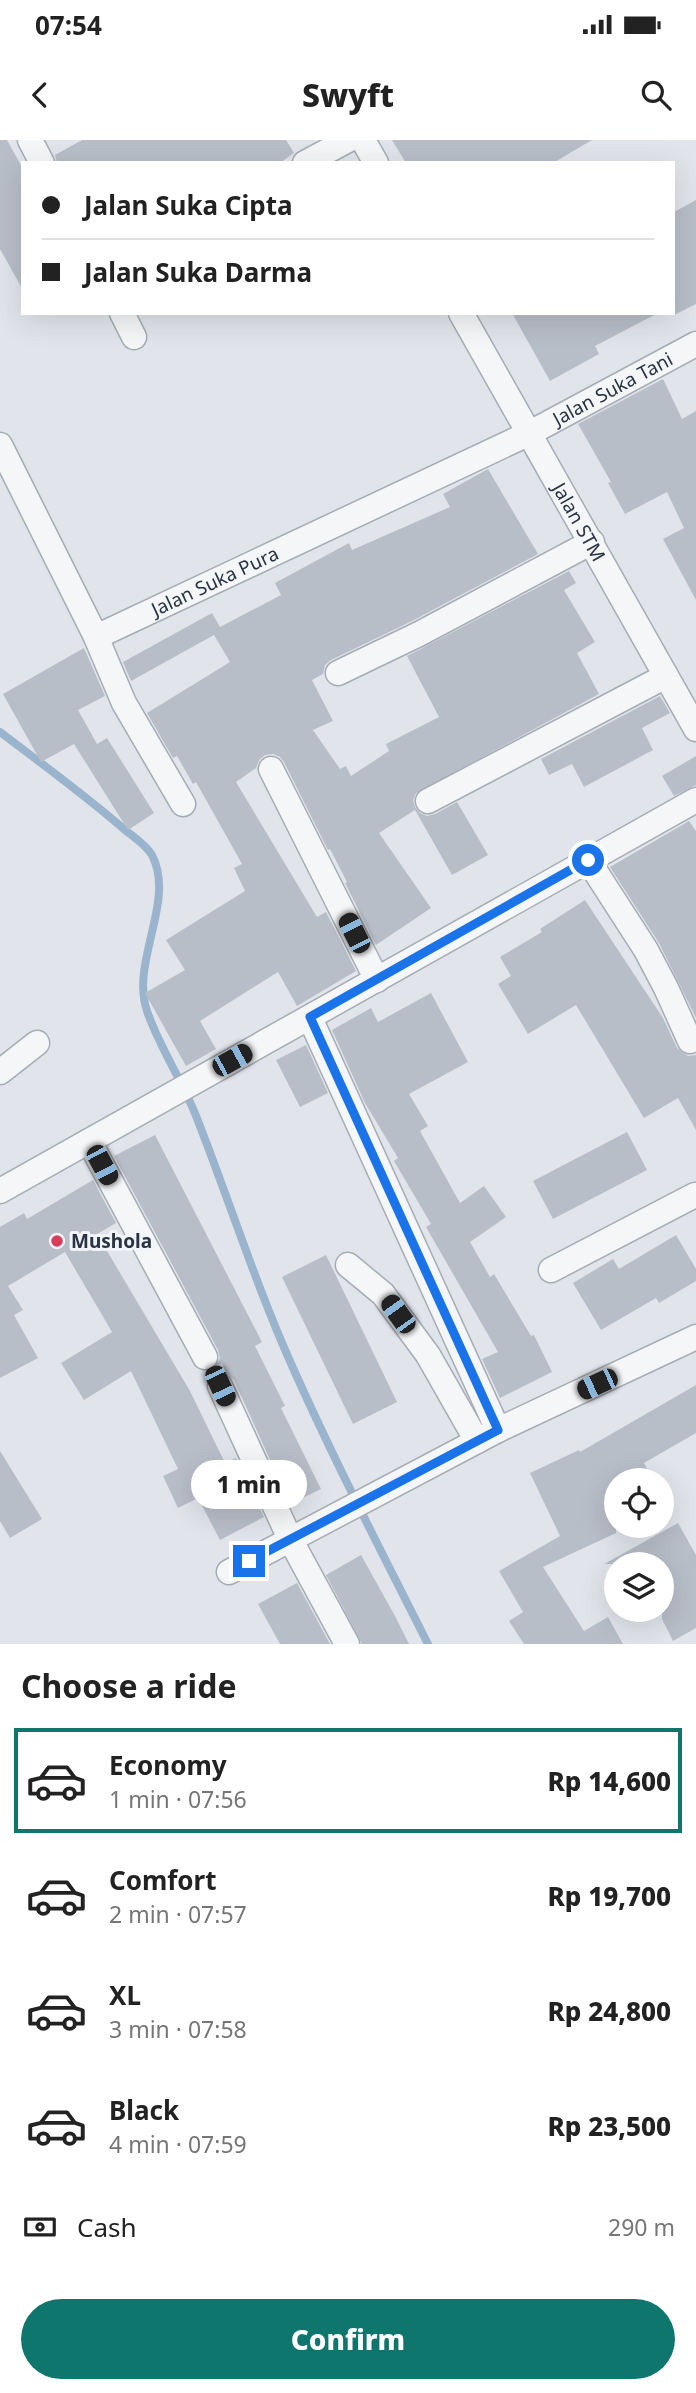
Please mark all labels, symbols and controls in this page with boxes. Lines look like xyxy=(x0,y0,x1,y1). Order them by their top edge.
text: 07:54 xyxy=(35,7,102,43)
text: Swyft xyxy=(302,73,394,116)
icon: back xyxy=(21,76,59,114)
icon: search xyxy=(637,76,675,114)
text: Jalan Suka Cipta xyxy=(84,187,293,223)
text: Jalan Suka Darma xyxy=(84,254,312,290)
street label: Jalan Suka Tani xyxy=(546,346,677,432)
street label: Jalan STM xyxy=(545,476,612,566)
street label: Jalan Suka Pura xyxy=(145,540,283,623)
route start xyxy=(572,844,604,876)
car xyxy=(336,910,373,956)
car xyxy=(209,1041,256,1079)
car xyxy=(83,1142,122,1188)
place label: Mushola xyxy=(71,1228,152,1254)
marker: Mushola xyxy=(49,1233,65,1249)
car xyxy=(378,1291,419,1337)
car xyxy=(202,1363,239,1409)
car xyxy=(574,1366,621,1402)
callout: 1 min xyxy=(191,1460,307,1508)
text: 1 min xyxy=(217,1468,281,1500)
map controls xyxy=(604,1468,674,1622)
button: locate xyxy=(604,1468,674,1538)
route end xyxy=(233,1545,265,1577)
button: layers xyxy=(604,1552,674,1622)
text: Choose a ride xyxy=(21,1664,237,1707)
text: Economy xyxy=(109,1747,227,1783)
icon: car xyxy=(25,1749,88,1812)
text: Rp 14,600 xyxy=(548,1763,671,1799)
text: 1 min · 07:56 xyxy=(109,1783,247,1815)
text: Comfort xyxy=(109,1862,217,1898)
icon: car xyxy=(25,1864,88,1927)
text: Rp 19,700 xyxy=(548,1878,671,1914)
text: 2 min · 07:57 xyxy=(109,1898,247,1930)
text: XL xyxy=(109,1977,141,2013)
icon: car xyxy=(25,1979,88,2042)
text: Rp 24,800 xyxy=(548,1993,671,2029)
text: 3 min · 07:58 xyxy=(109,2013,247,2045)
text: Black xyxy=(109,2092,179,2128)
icon: car xyxy=(25,2094,88,2157)
text: Rp 23,500 xyxy=(548,2108,671,2144)
text: 4 min · 07:59 xyxy=(109,2128,247,2160)
icon: cash xyxy=(21,2208,59,2246)
text: Cash xyxy=(77,2209,137,2245)
text: 290 m xyxy=(608,2211,675,2243)
button: Confirm xyxy=(21,2299,675,2379)

